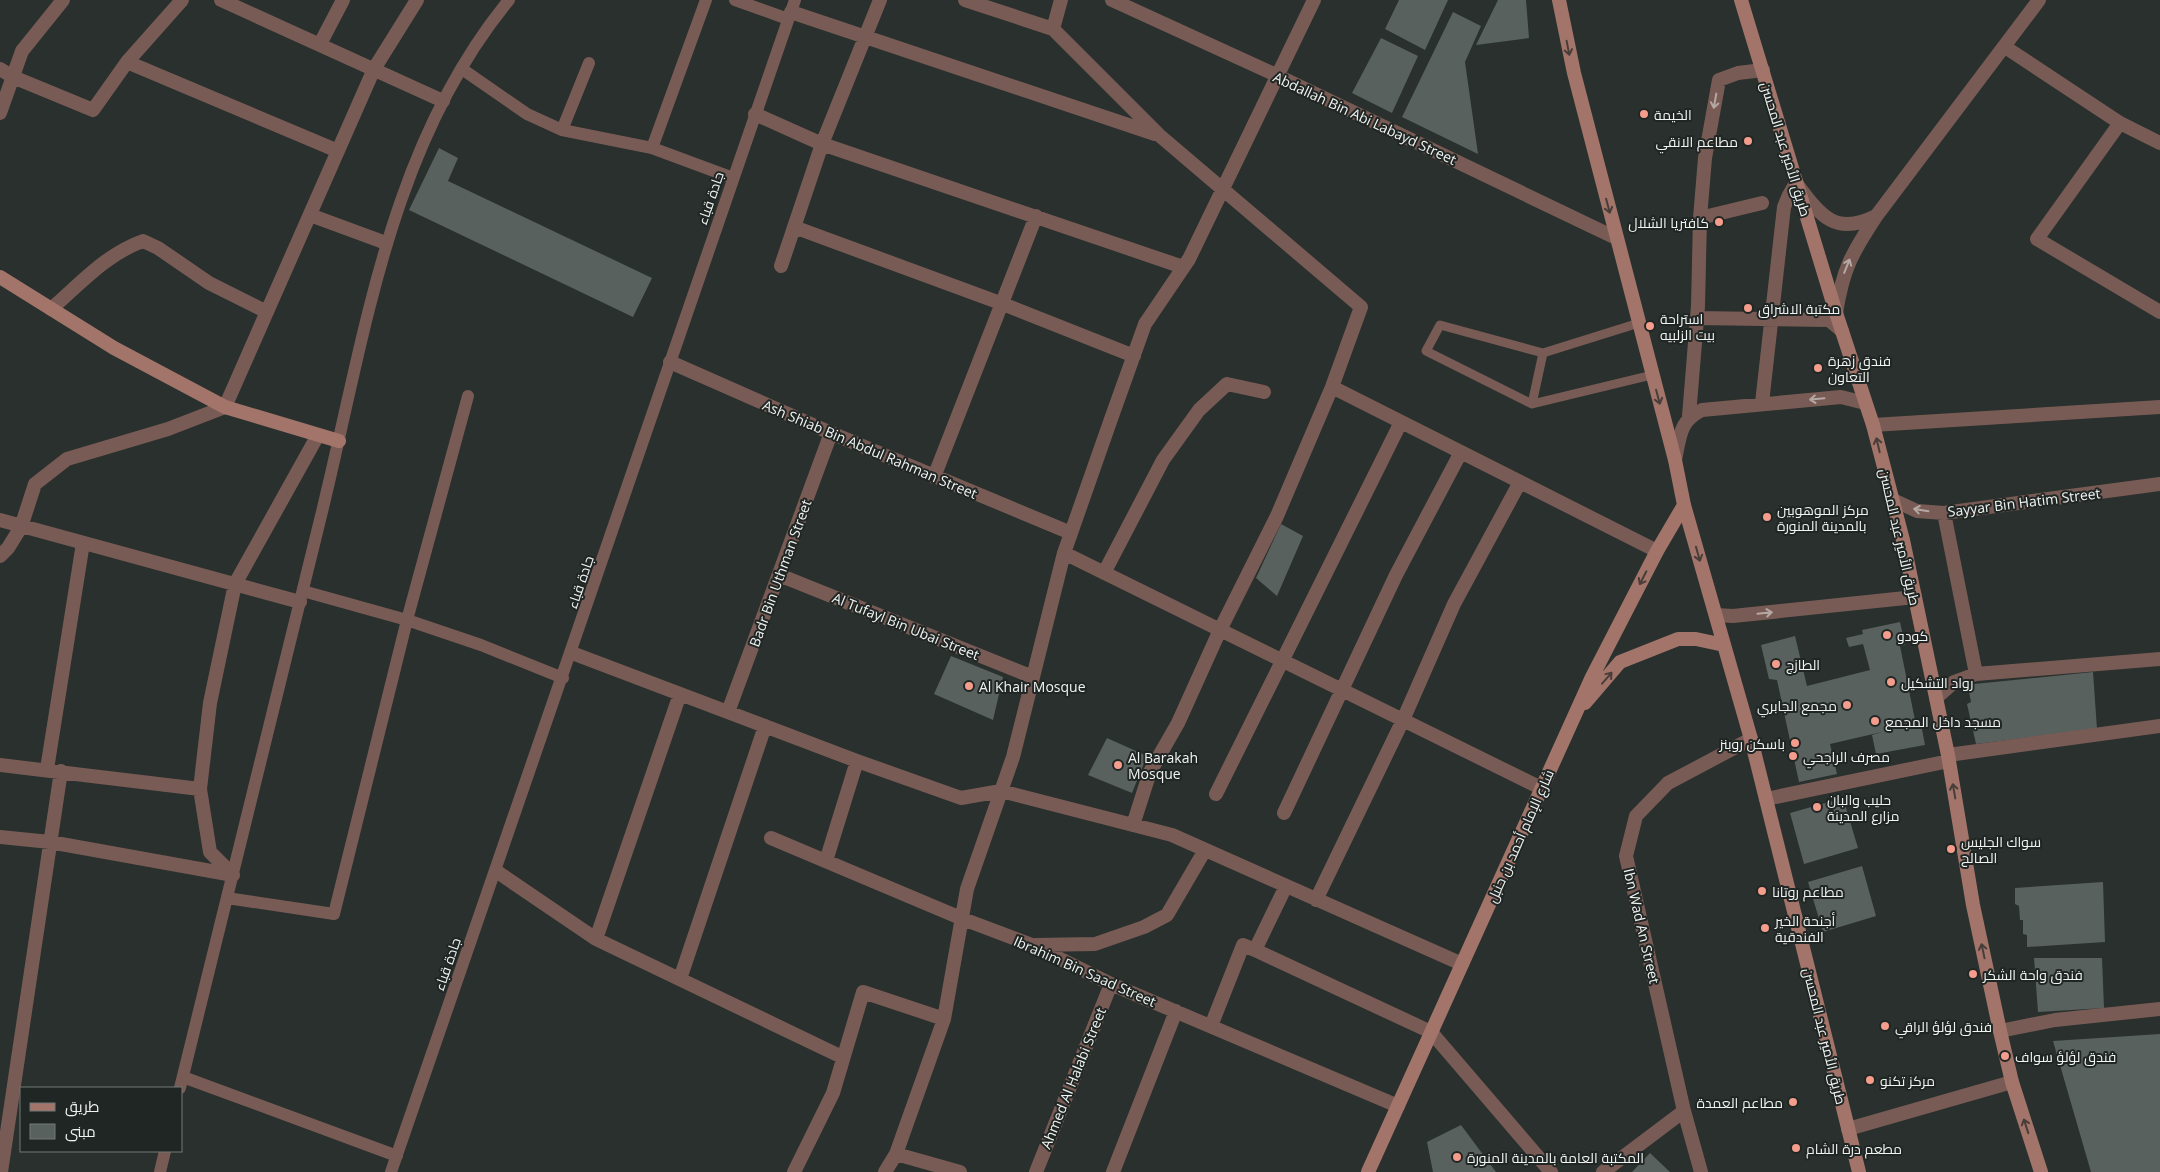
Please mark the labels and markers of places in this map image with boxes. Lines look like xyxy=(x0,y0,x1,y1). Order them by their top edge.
place label: الخيمة xyxy=(1654,105,1692,124)
marker: الخيمة xyxy=(1638,108,1650,120)
place label: مطاعم الانقي xyxy=(1655,132,1738,154)
marker: مطاعم الانقي xyxy=(1742,135,1754,147)
place label: كافتريا الشلال xyxy=(1628,213,1709,232)
marker: كافتريا الشلال xyxy=(1713,216,1725,228)
place label: مكتبة الاشراق xyxy=(1758,299,1840,318)
marker: مكتبة الاشراق xyxy=(1742,302,1754,314)
place label: استراحة بيت الزلبيه xyxy=(1660,309,1715,344)
marker: استراحة بيت الزلبيه xyxy=(1644,320,1656,332)
place label: فندق زهرة التعاون xyxy=(1828,351,1891,386)
marker: فندق زهرة التعاون xyxy=(1812,362,1824,374)
place label: مركز الموهوبين بالمدينة المنورة xyxy=(1777,500,1869,535)
marker: مركز الموهوبين بالمدينة المنورة xyxy=(1761,511,1773,523)
place label: كودو xyxy=(1897,626,1928,645)
marker: كودو xyxy=(1881,629,1893,641)
place label: الطازج xyxy=(1786,655,1820,674)
marker: الطازج xyxy=(1770,658,1782,670)
place label: رواد التشكيل xyxy=(1901,673,1973,692)
marker: رواد التشكيل xyxy=(1885,676,1897,688)
place label: Al Khair Mosque xyxy=(979,677,1086,696)
marker: Al Khair Mosque xyxy=(963,680,975,692)
place label: مجمع الجابري xyxy=(1757,696,1837,718)
marker: مجمع الجابري xyxy=(1841,699,1853,711)
place label: مسجد داخل المجمع xyxy=(1885,712,2001,731)
marker: مسجد داخل المجمع xyxy=(1869,715,1881,727)
place label: باسكن روبنز xyxy=(1719,734,1785,753)
marker: باسكن روبنز xyxy=(1789,737,1801,749)
place label: مصرف الراجحي xyxy=(1803,747,1890,769)
place label: Al Barakah Mosque xyxy=(1128,748,1198,783)
marker: مصرف الراجحي xyxy=(1787,750,1799,762)
marker: Al Barakah Mosque xyxy=(1112,759,1124,771)
place label: حليب والبان مزارع المدينة xyxy=(1827,790,1900,825)
marker: حليب والبان مزارع المدينة xyxy=(1811,801,1823,813)
place label: سواك الجليس الصالح xyxy=(1961,832,2041,867)
marker: سواك الجليس الصالح xyxy=(1945,843,1957,855)
place label: مطاعم روتانا xyxy=(1772,882,1844,902)
marker: مطاعم روتانا xyxy=(1756,885,1768,897)
place label: أجنحة الخير الفندقية xyxy=(1774,911,1835,946)
marker: أجنحة الخير الفندقية xyxy=(1759,922,1771,934)
place label: فندق واحة الشكر xyxy=(1982,965,2083,984)
marker: فندق واحة الشكر xyxy=(1967,968,1979,980)
place label: فندق لؤلؤ الراقي xyxy=(1895,1017,1992,1039)
marker: فندق لؤلؤ الراقي xyxy=(1879,1020,1891,1032)
place label: فندق لؤلؤ سواف xyxy=(2015,1047,2116,1066)
marker: فندق لؤلؤ سواف xyxy=(1999,1050,2011,1062)
place label: مركز تكنو xyxy=(1880,1071,1935,1090)
marker: مركز تكنو xyxy=(1864,1074,1876,1086)
place label: مطاعم العمدة xyxy=(1697,1093,1783,1113)
marker: مطاعم العمدة xyxy=(1787,1096,1799,1108)
place label: مطعم درة الشام xyxy=(1806,1139,1902,1159)
marker: مطعم درة الشام xyxy=(1790,1142,1802,1154)
place label: المكتبة العامة بالمدينة المنورة xyxy=(1467,1148,1644,1167)
marker: المكتبة العامة بالمدينة المنورة xyxy=(1451,1151,1463,1163)

